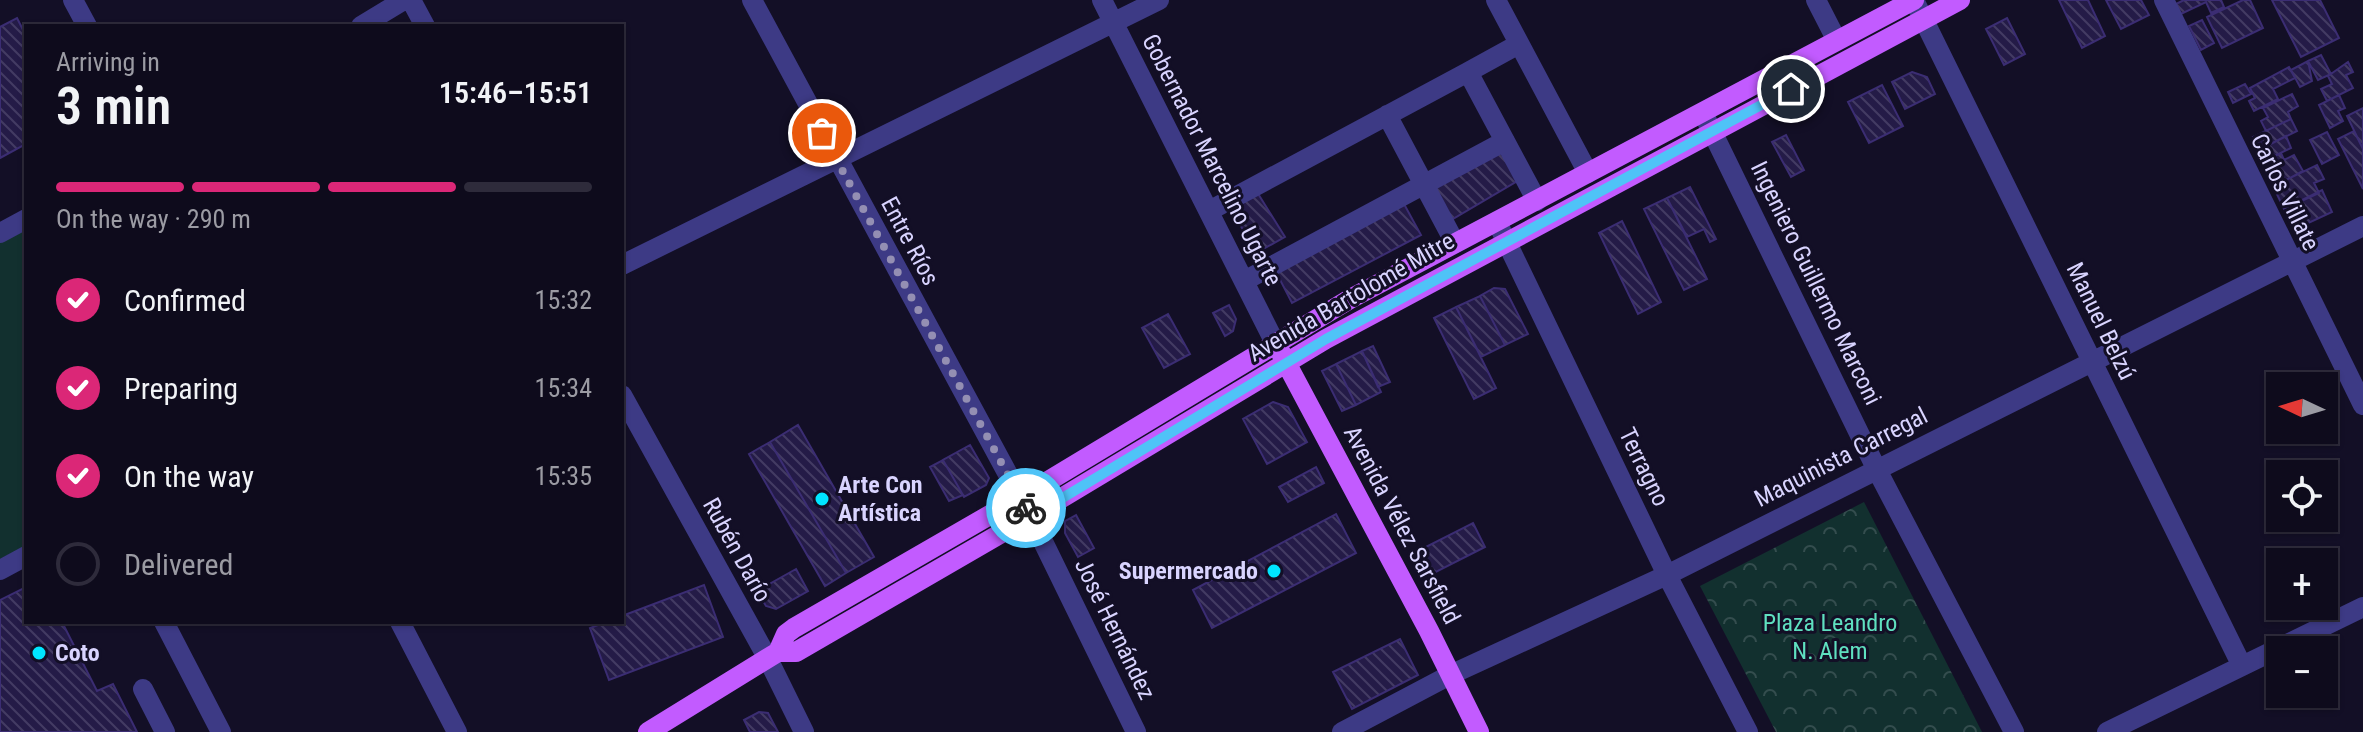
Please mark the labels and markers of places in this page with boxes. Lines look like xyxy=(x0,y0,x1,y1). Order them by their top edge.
pin xyxy=(1757,55,1825,123)
pin xyxy=(788,99,856,167)
place label: Arte Con Artística xyxy=(838,471,923,527)
marker: Arte Con Artística xyxy=(813,490,831,508)
place label: Supermercado xyxy=(1119,557,1258,585)
marker: Supermercado xyxy=(1265,562,1283,580)
place label: Coto xyxy=(55,639,100,667)
marker: Coto xyxy=(30,644,48,662)

